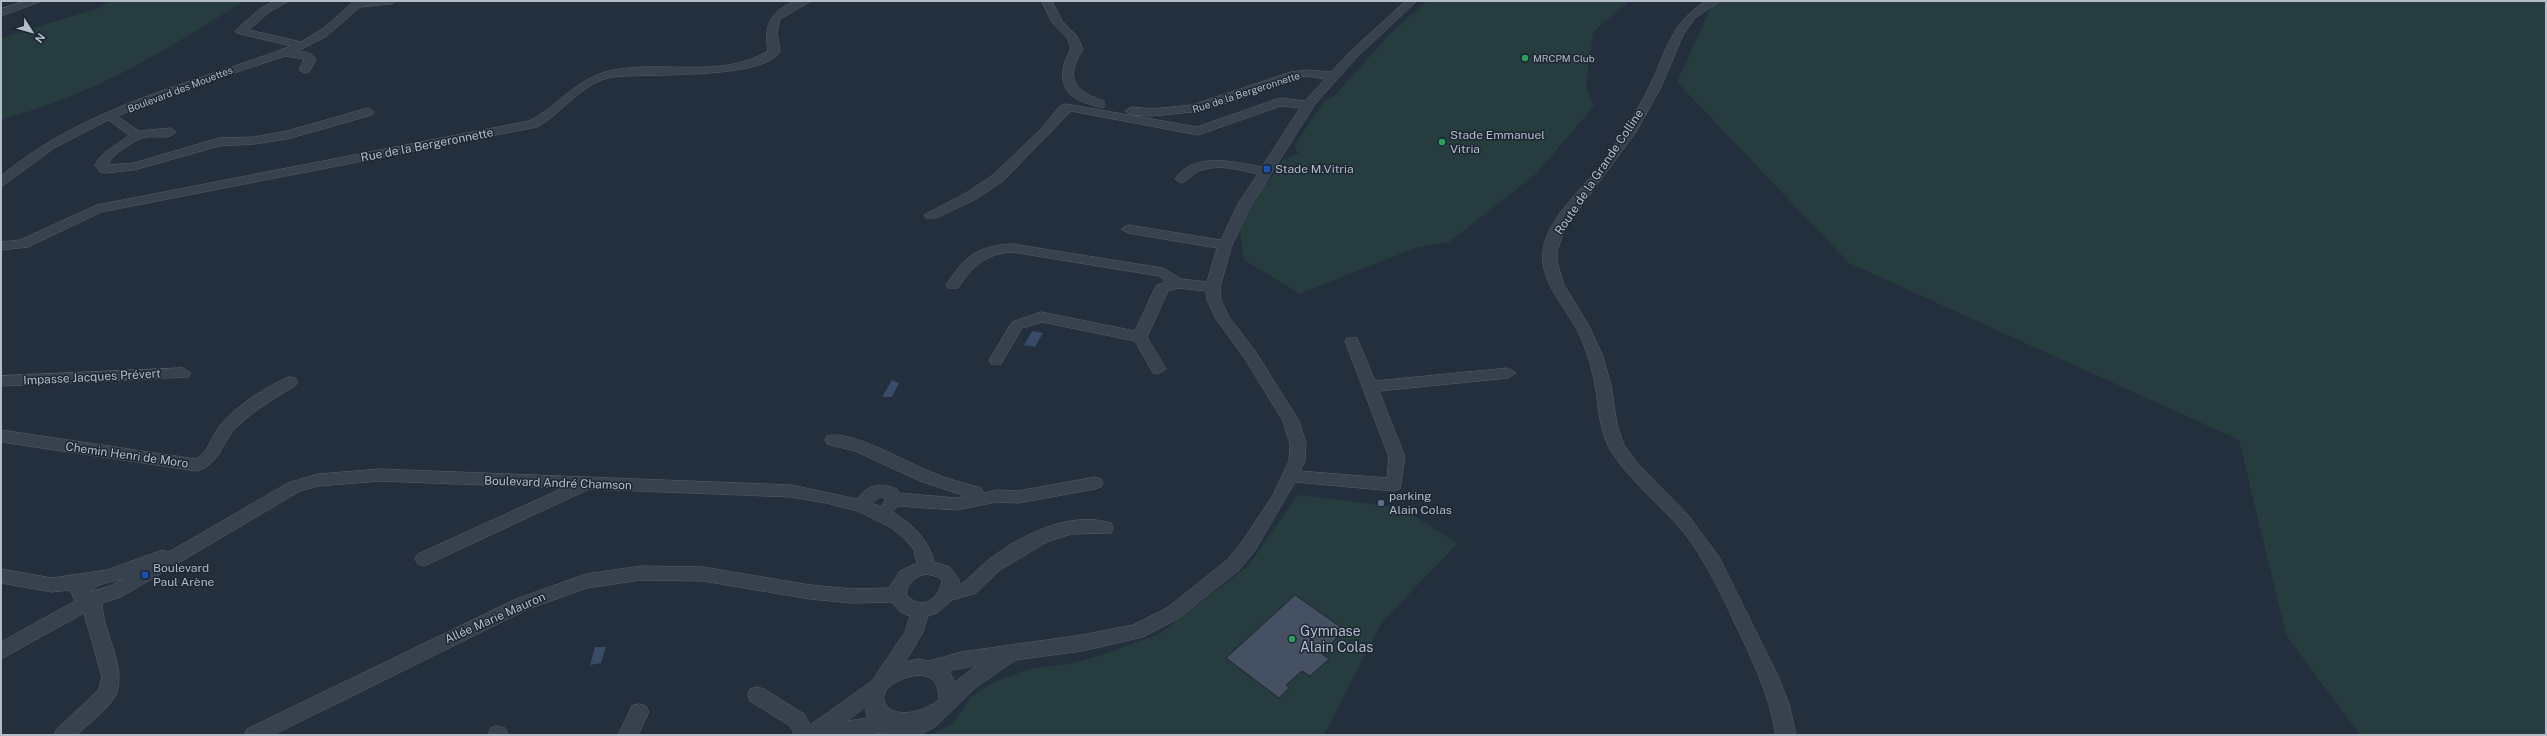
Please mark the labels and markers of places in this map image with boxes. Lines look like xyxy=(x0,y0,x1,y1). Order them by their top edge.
place label: MRCPM Club xyxy=(1533,52,1595,64)
marker: MRCPM Club xyxy=(1520,53,1530,63)
place label: Stade Emmanuel Vitria xyxy=(1450,128,1545,156)
marker: Stade Emmanuel Vitria xyxy=(1437,137,1447,147)
place label: Stade M.Vitria xyxy=(1275,162,1354,176)
marker: Stade M.Vitria xyxy=(1262,164,1272,174)
place label: parking Alain Colas xyxy=(1389,489,1452,517)
marker: parking Alain Colas xyxy=(1376,498,1386,508)
place label: Boulevard Paul Arène xyxy=(153,561,215,589)
marker: Boulevard Paul Arène xyxy=(140,570,150,580)
place label: Gymnase Alain Colas xyxy=(1300,623,1373,655)
marker: Gymnase Alain Colas xyxy=(1287,634,1297,644)

